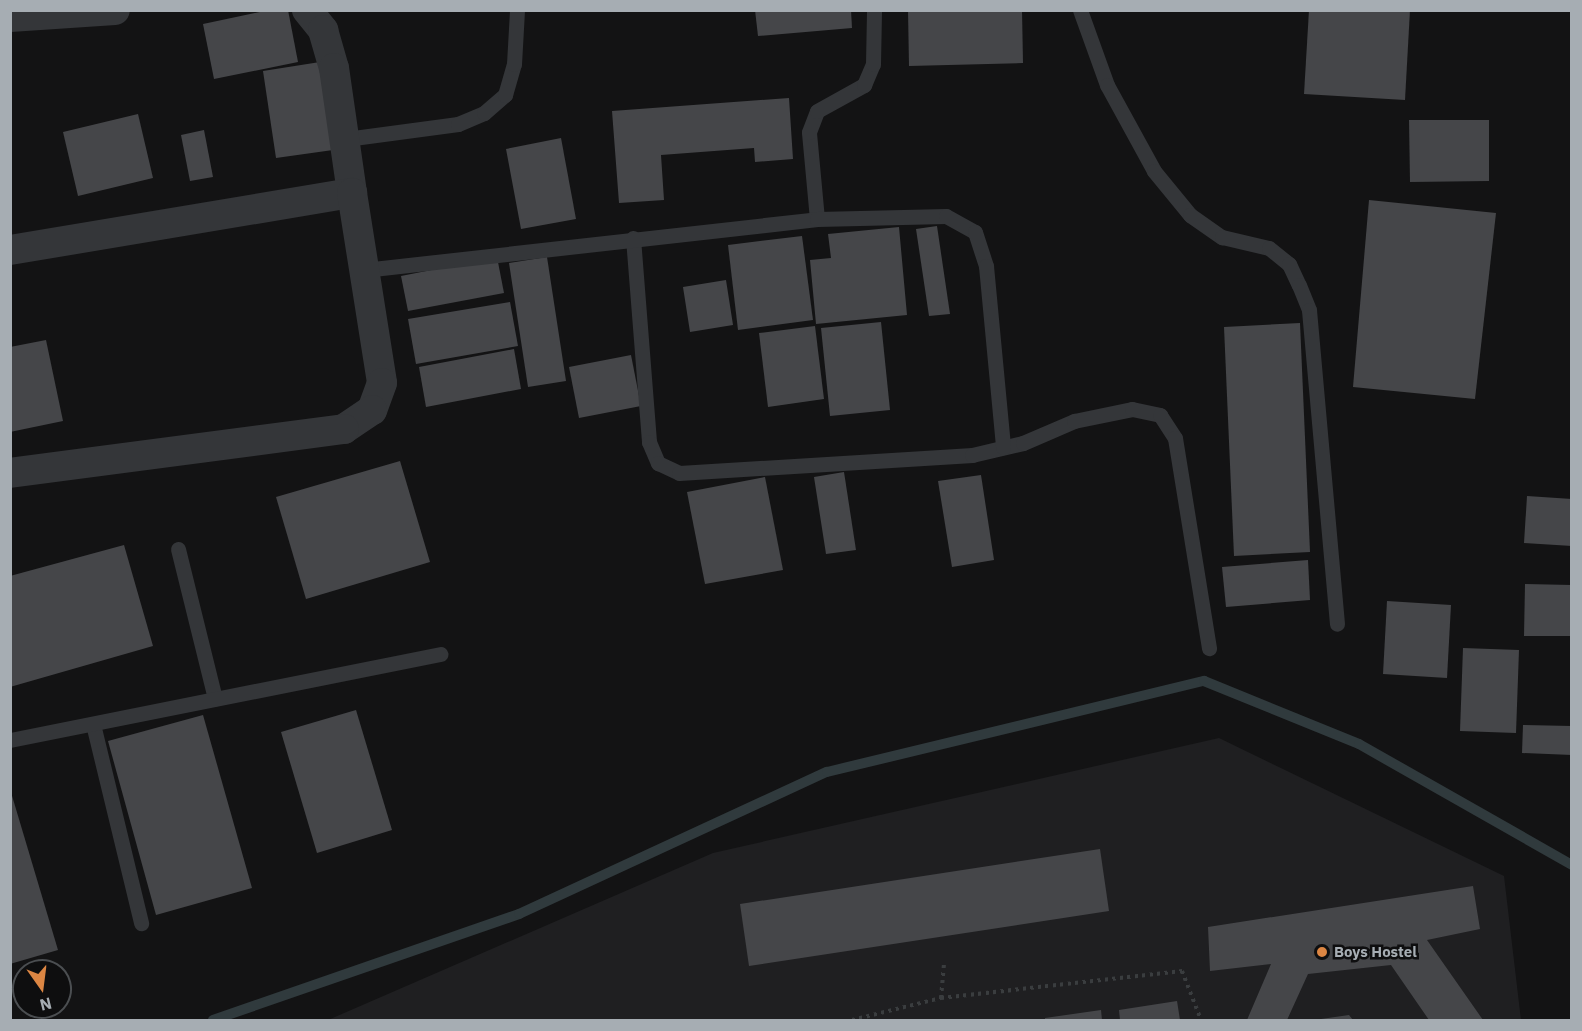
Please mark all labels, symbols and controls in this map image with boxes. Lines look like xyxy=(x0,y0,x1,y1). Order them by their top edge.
place label: Boys Hostel xyxy=(1334,943,1417,961)
marker: Boys Hostel xyxy=(1315,945,1329,959)
north arrow xyxy=(12,959,72,1019)
text: N xyxy=(38,993,54,1016)

